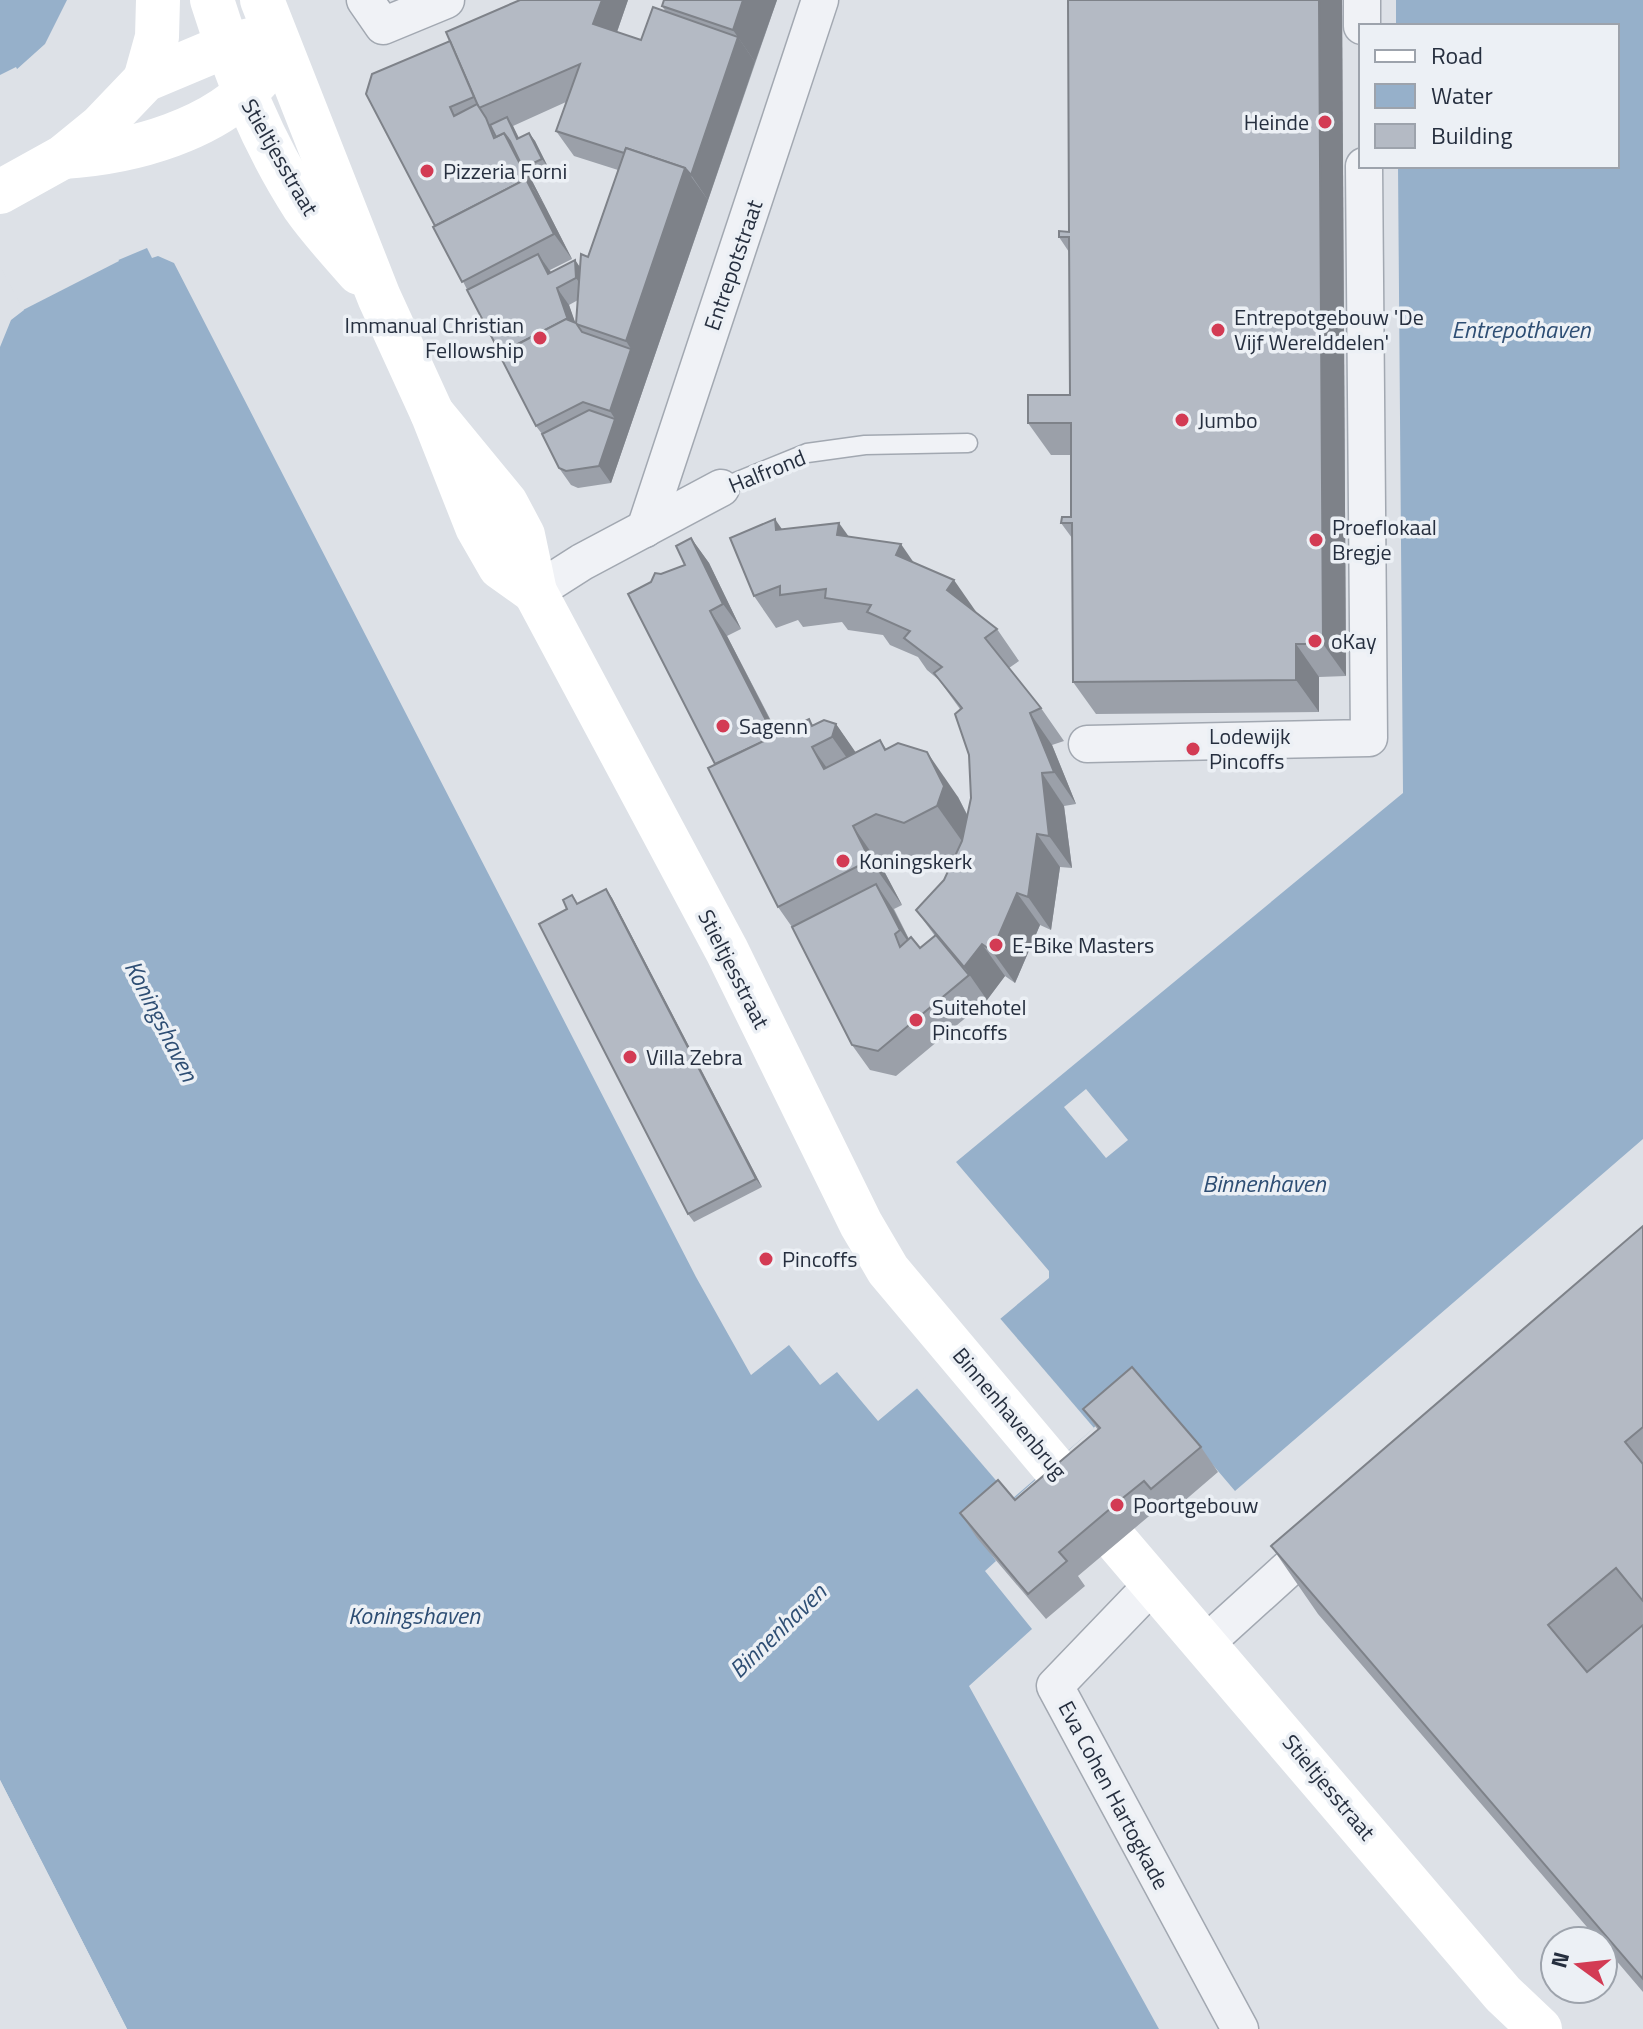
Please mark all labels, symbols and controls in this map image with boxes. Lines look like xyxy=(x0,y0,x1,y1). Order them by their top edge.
legend xyxy=(1359,24,1619,168)
text: Road xyxy=(1431,37,1483,73)
text: Water xyxy=(1431,77,1493,113)
street label: Stieltjesstraat xyxy=(233,92,327,222)
place label: Heinde xyxy=(1244,105,1309,139)
marker: Heinde xyxy=(1316,113,1334,131)
text: Building xyxy=(1431,117,1513,153)
place label: Pizzeria Forni xyxy=(443,154,567,188)
marker: Pizzeria Forni xyxy=(418,162,436,180)
street label: Entrepotstraat xyxy=(695,195,771,335)
place label: Entrepotgebouw 'De Vijf Werelddelen' xyxy=(1234,300,1424,359)
place label: Immanual Christian Fellowship xyxy=(345,308,524,367)
water label: Entrepothaven xyxy=(1452,311,1591,347)
marker: Entrepotgebouw 'De Vijf Werelddelen' xyxy=(1209,321,1227,339)
marker: Immanual Christian Fellowship xyxy=(531,329,549,347)
place label: Jumbo xyxy=(1198,403,1258,437)
marker: Jumbo xyxy=(1173,411,1191,429)
street label: Halfrond xyxy=(723,440,811,502)
place label: Proeflokaal Bregje xyxy=(1332,510,1437,569)
marker: Proeflokaal Bregje xyxy=(1307,531,1325,549)
place label: oKay xyxy=(1331,624,1377,658)
marker: oKay xyxy=(1306,632,1324,650)
place label: Sagenn xyxy=(739,709,808,743)
marker: Sagenn xyxy=(714,717,732,735)
place label: Lodewijk Pincoffs xyxy=(1209,719,1291,778)
marker: Lodewijk Pincoffs xyxy=(1184,740,1202,758)
place label: Koningskerk xyxy=(859,844,973,878)
marker: Koningskerk xyxy=(834,852,852,870)
street label: Stieltjesstraat xyxy=(689,904,779,1035)
place label: E-Bike Masters xyxy=(1012,928,1154,962)
marker: E-Bike Masters xyxy=(987,936,1005,954)
water label: Koningshaven xyxy=(116,954,208,1088)
place label: Suitehotel Pincoffs xyxy=(932,990,1027,1049)
marker: Suitehotel Pincoffs xyxy=(907,1011,925,1029)
place label: Villa Zebra xyxy=(646,1040,743,1074)
marker: Villa Zebra xyxy=(621,1048,639,1066)
water label: Binnenhaven xyxy=(1202,1165,1327,1201)
place label: Pincoffs xyxy=(782,1242,858,1276)
marker: Pincoffs xyxy=(757,1250,775,1268)
street label: Binnenhavenbrug xyxy=(945,1340,1075,1486)
place label: Poortgebouw xyxy=(1133,1488,1259,1522)
marker: Poortgebouw xyxy=(1108,1496,1126,1514)
water label: Binnenhaven xyxy=(720,1574,835,1686)
water label: Koningshaven xyxy=(348,1597,481,1633)
street label: Eva Cohen Hartogkade xyxy=(1050,1695,1178,1895)
street label: Stieltjesstraat xyxy=(1274,1726,1384,1848)
north arrow xyxy=(1539,1925,1619,2005)
text: N xyxy=(1541,1948,1578,1972)

